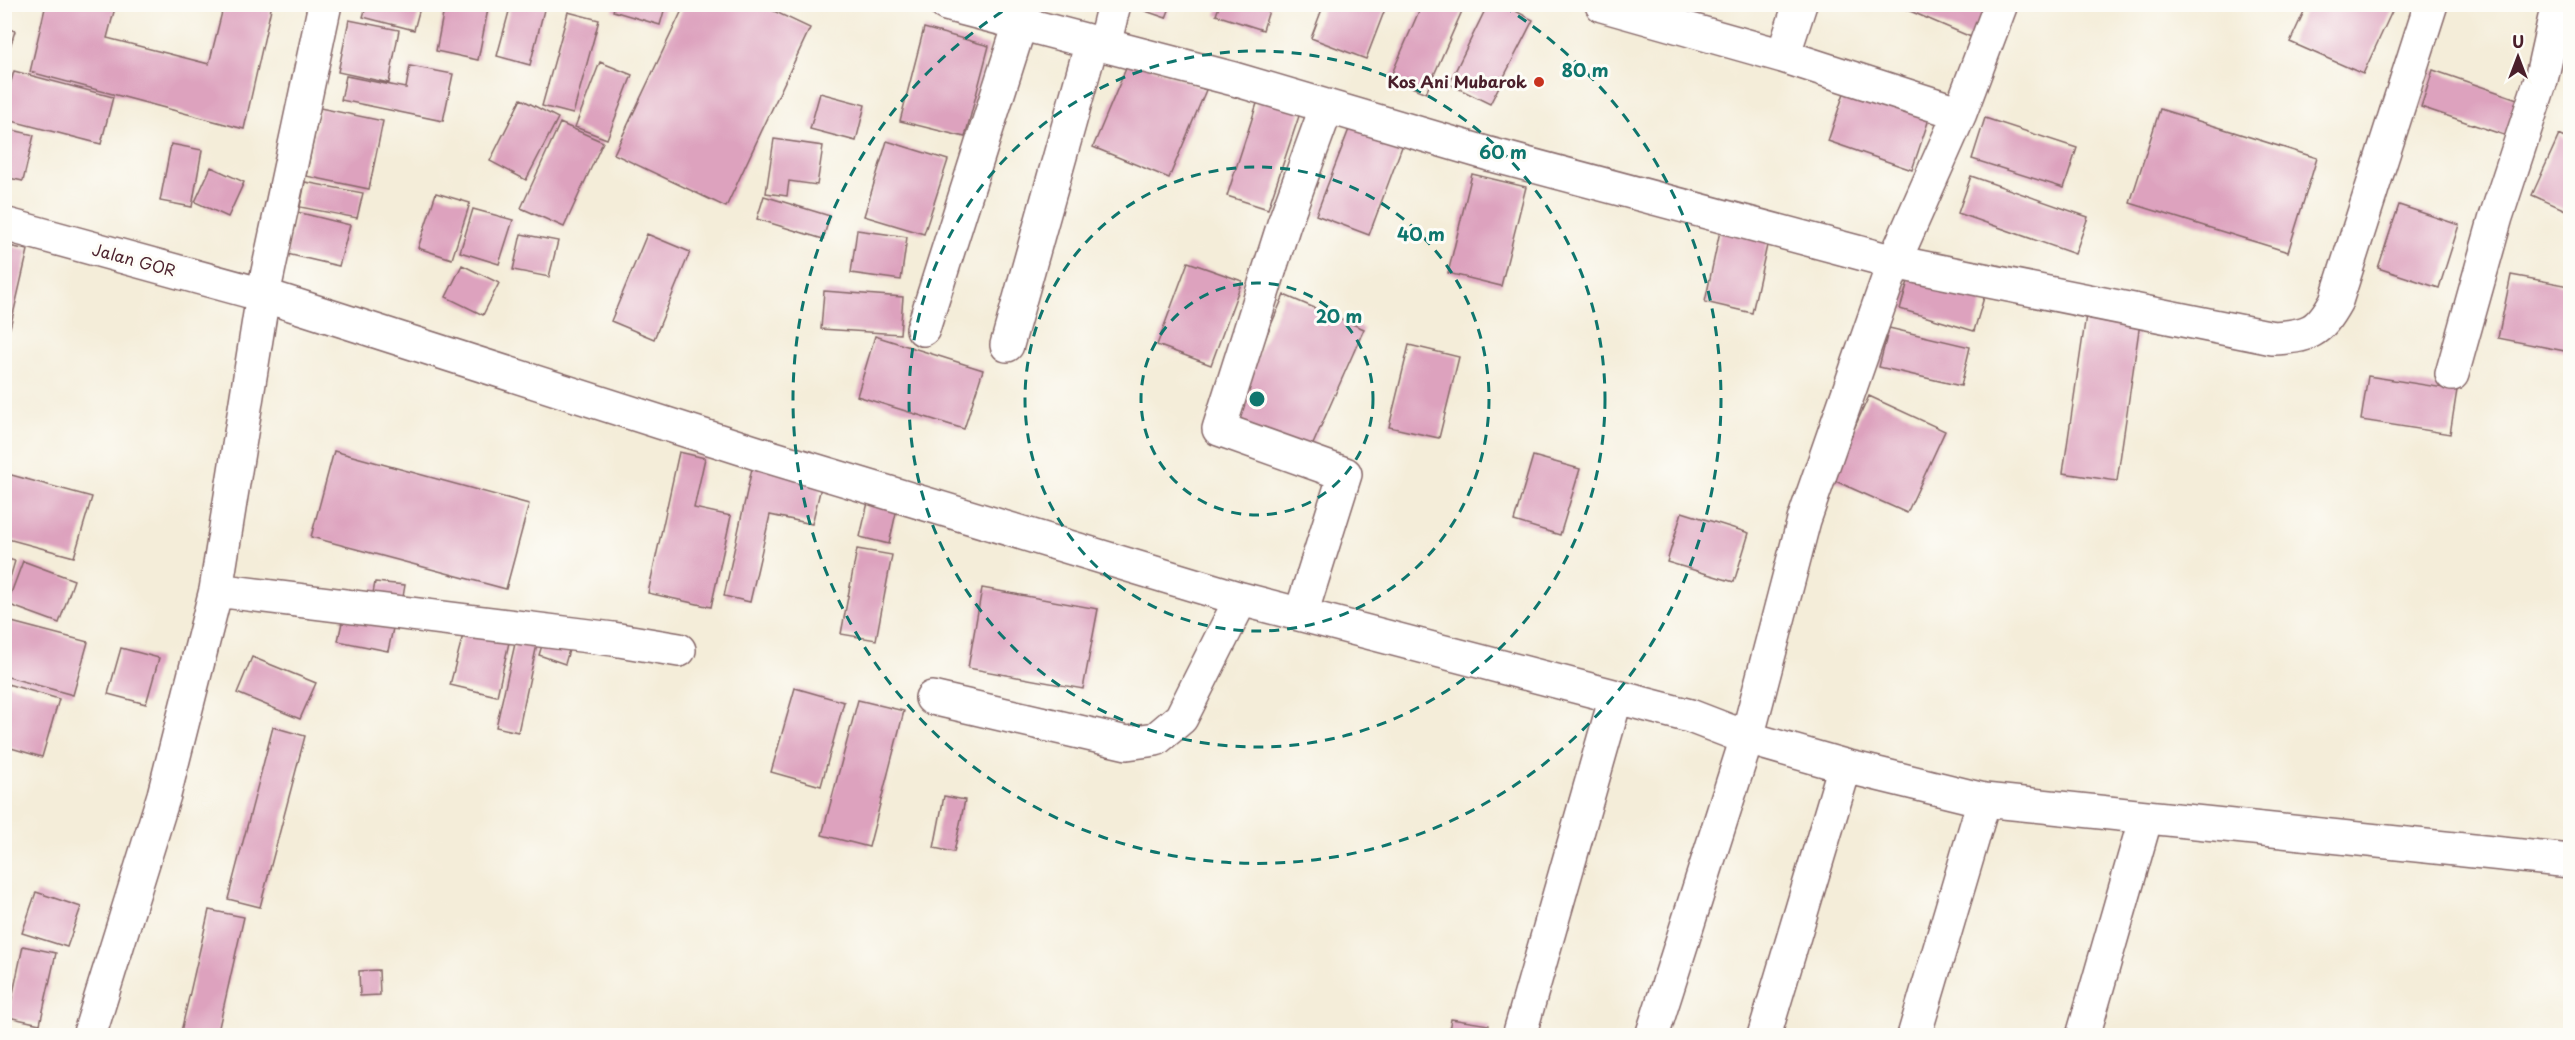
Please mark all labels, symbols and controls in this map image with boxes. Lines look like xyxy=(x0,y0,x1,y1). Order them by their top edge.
north arrow xyxy=(2488,27,2548,87)
text: U xyxy=(2512,29,2524,53)
text: 80 m xyxy=(1561,56,1609,83)
place label: Kos Ani Mubarok xyxy=(1387,69,1527,93)
marker: Kos Ani Mubarok xyxy=(1532,75,1546,89)
text: 60 m xyxy=(1479,138,1527,165)
text: 40 m xyxy=(1397,220,1445,247)
street label: Jalan GOR xyxy=(90,236,179,282)
text: 20 m xyxy=(1316,302,1362,329)
centre of rings xyxy=(1247,389,1267,409)

